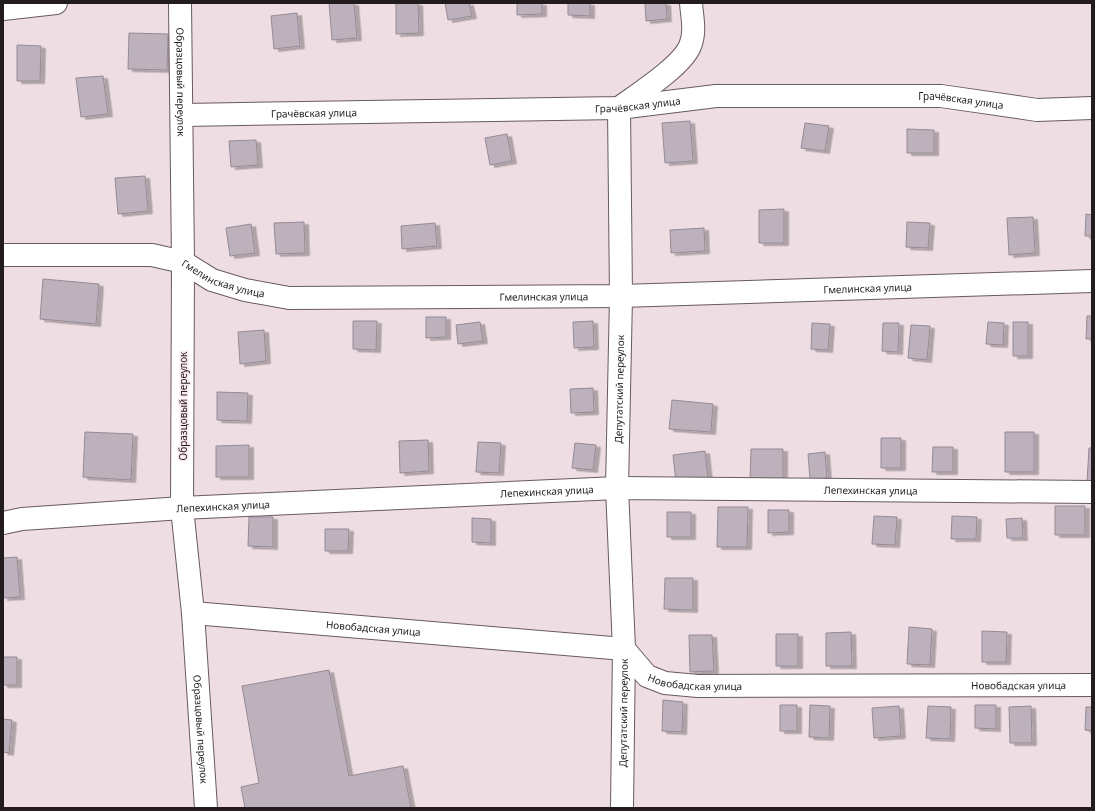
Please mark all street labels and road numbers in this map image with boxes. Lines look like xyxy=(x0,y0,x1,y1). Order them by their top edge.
street label: Образцовый переулок xyxy=(173,27,189,137)
street label: Грачёвская улица xyxy=(918,89,1004,112)
street label: Грачёвская улица xyxy=(595,93,681,115)
street label: Грачёвская улица xyxy=(271,105,357,121)
street label: Гмелинская улица xyxy=(179,256,266,300)
street label: Гмелинская улица xyxy=(823,280,912,297)
street label: Гмелинская улица xyxy=(500,289,588,304)
street label: Депутатский переулок xyxy=(611,334,627,444)
street label: Образцовый переулок xyxy=(176,351,190,460)
street label: Лепехинская улица xyxy=(500,482,594,500)
street label: Лепехинская улица xyxy=(824,483,918,498)
street label: Лепехинская улица xyxy=(176,497,270,515)
street label: Новобадская улица xyxy=(325,617,421,639)
street label: Депутатский переулок xyxy=(616,658,631,767)
street label: Новобадская улица xyxy=(646,670,742,693)
street label: Образцовый переулок xyxy=(190,674,211,785)
street label: Новобадская улица xyxy=(971,678,1066,692)

